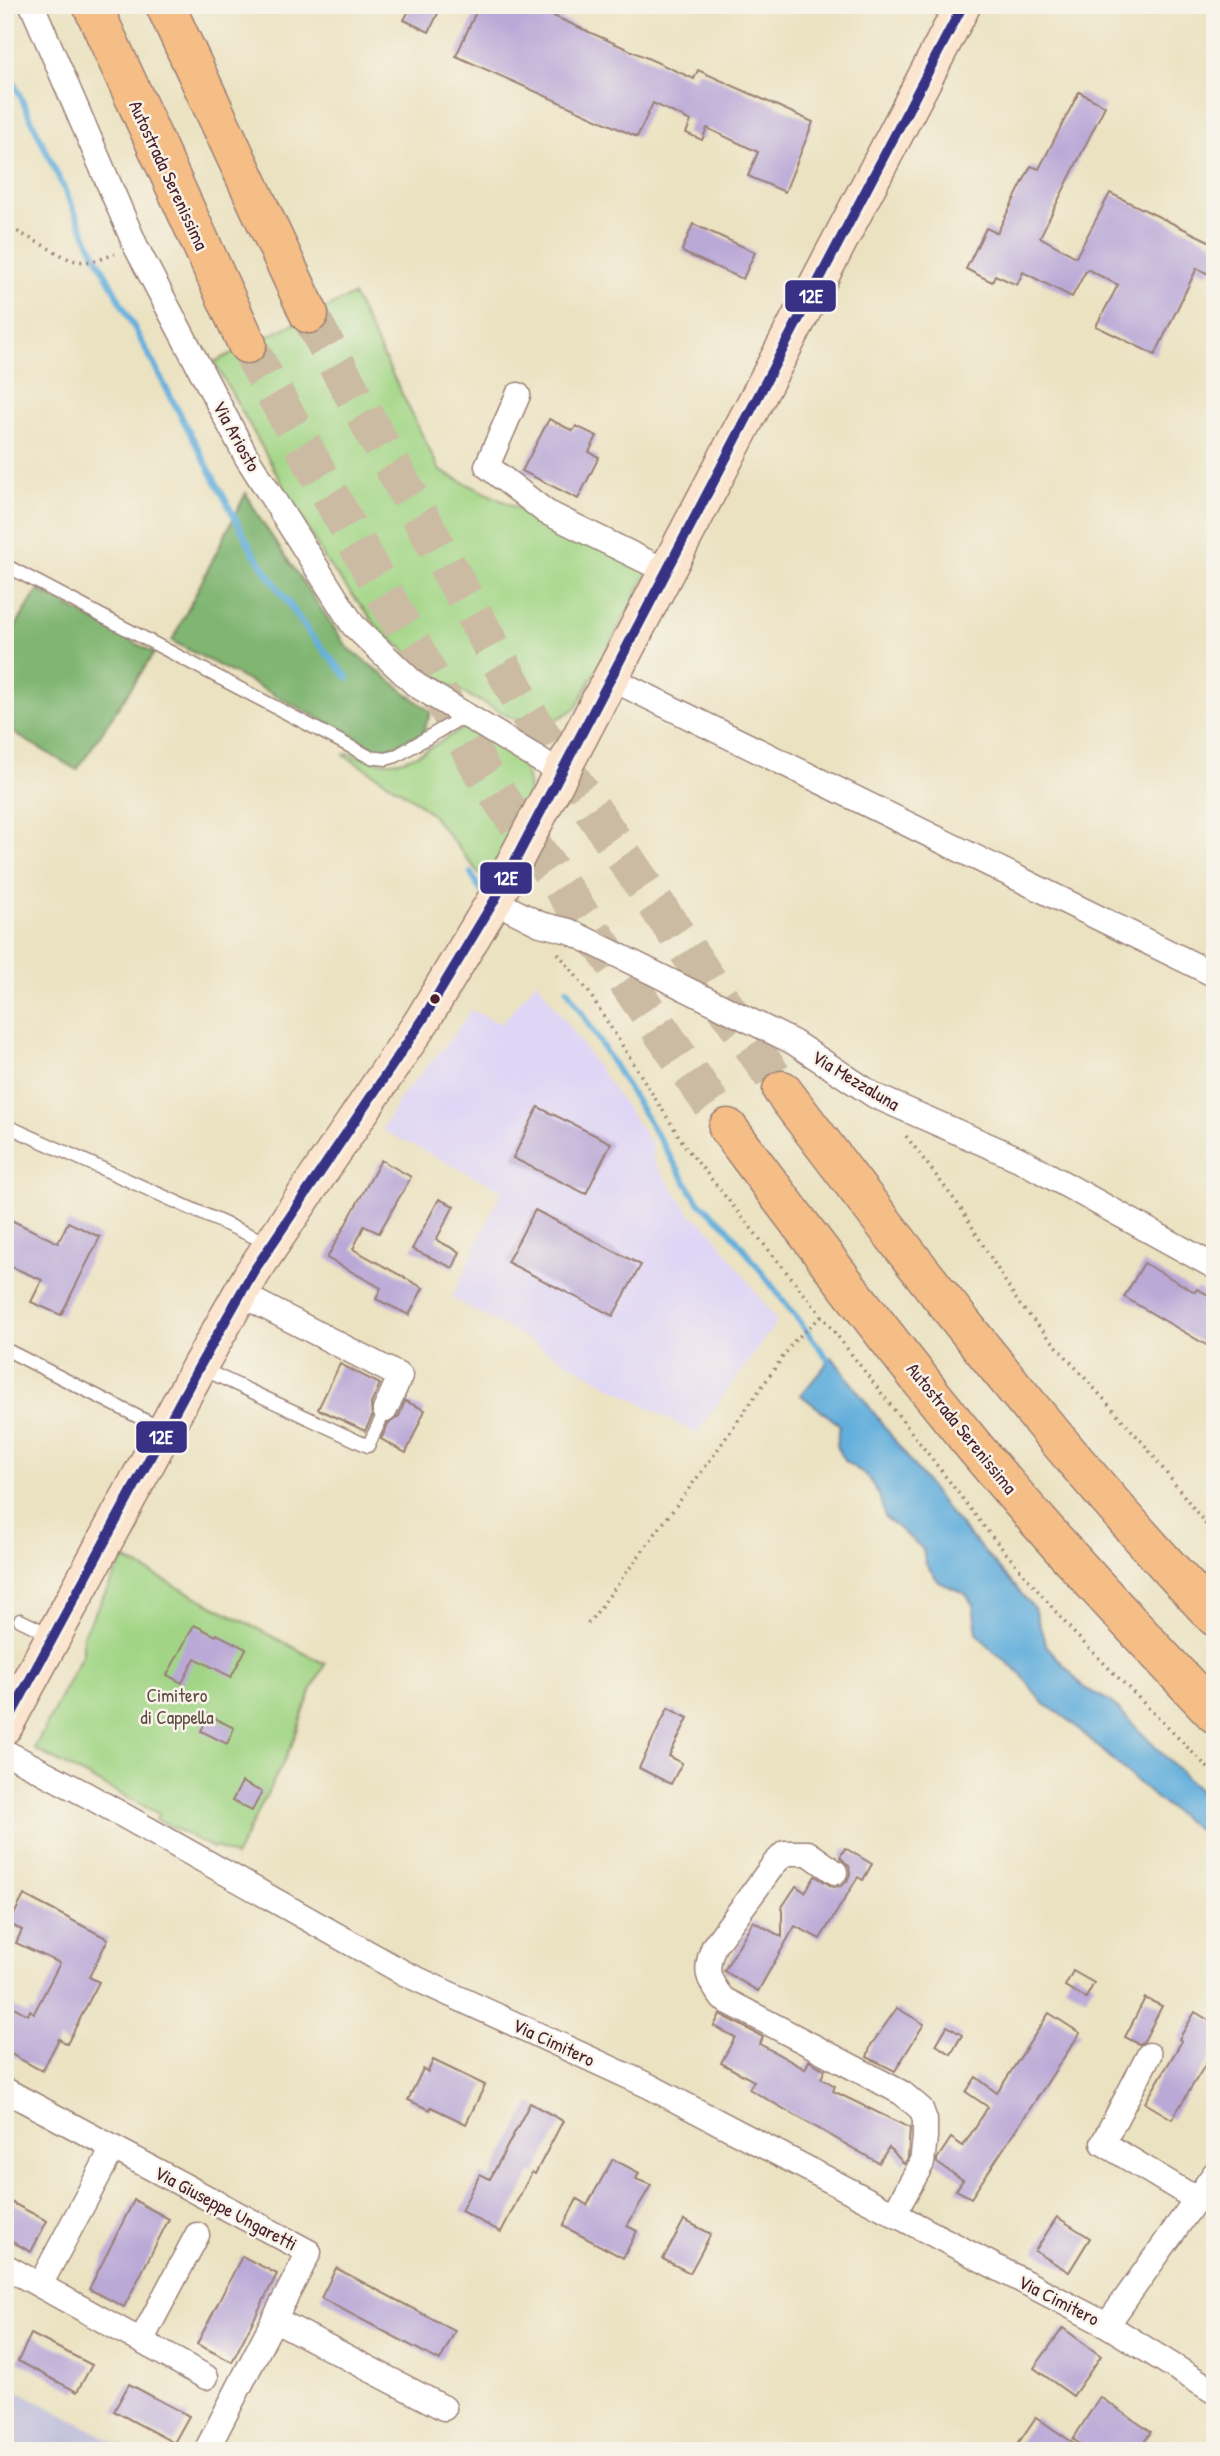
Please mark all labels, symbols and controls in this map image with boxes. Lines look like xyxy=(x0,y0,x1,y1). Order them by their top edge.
street label: Autostrada Serenissima xyxy=(123,96,215,254)
line badge: 12E xyxy=(784,279,837,313)
text: 12E xyxy=(799,283,824,309)
street label: Via Ariosto xyxy=(207,396,267,476)
line badge: 12E xyxy=(479,861,533,895)
text: 12E xyxy=(494,865,519,891)
unlabelled marker xyxy=(428,992,442,1006)
street label: Via Mezzaluna xyxy=(807,1044,905,1117)
street label: Autostrada Serenissima xyxy=(901,1357,1023,1500)
line badge: 12E xyxy=(135,1420,188,1454)
text: 12E xyxy=(149,1424,174,1450)
park label: Cimitero di Cappella xyxy=(140,1682,214,1730)
street label: Via Cimitero xyxy=(509,2012,600,2072)
street label: Via Giuseppe Ungaretti xyxy=(150,2159,302,2257)
street label: Via Cimitero xyxy=(1014,2269,1104,2332)

